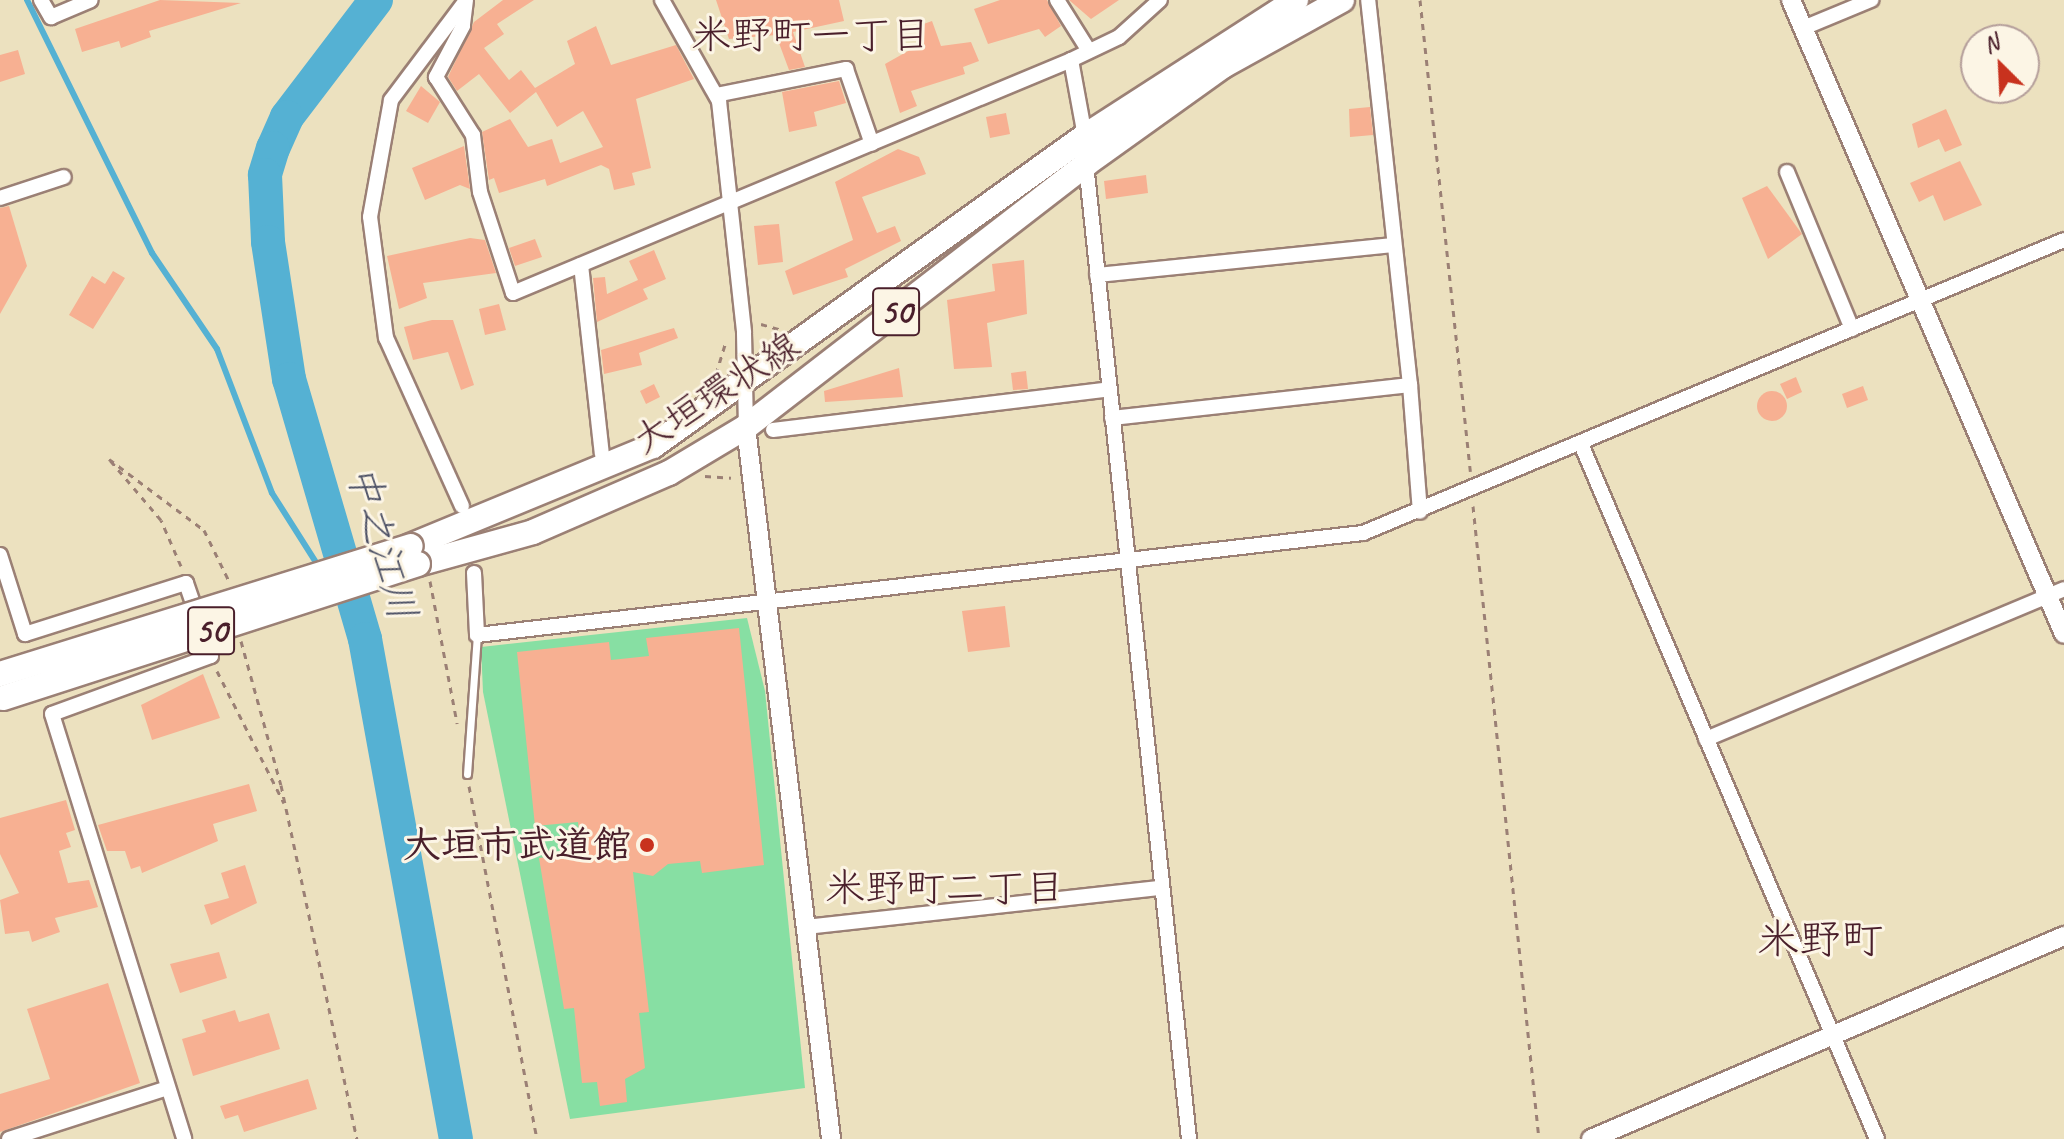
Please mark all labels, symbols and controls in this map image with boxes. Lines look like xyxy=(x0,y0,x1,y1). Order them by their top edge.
district label: 米野町一丁目 xyxy=(691,11,931,59)
north arrow xyxy=(1960,24,2040,104)
text: N xyxy=(1979,28,2003,59)
road number: 50 xyxy=(872,280,920,344)
street label: 大垣環状線 xyxy=(624,322,808,464)
water label: 中之江川 xyxy=(337,458,427,626)
road number: 50 xyxy=(187,599,235,663)
place label: 大垣市武道館 xyxy=(403,822,631,868)
marker: 大垣市武道館 xyxy=(638,836,656,854)
district label: 米野町二丁目 xyxy=(825,864,1065,912)
district label: 米野町 xyxy=(1757,915,1883,965)

